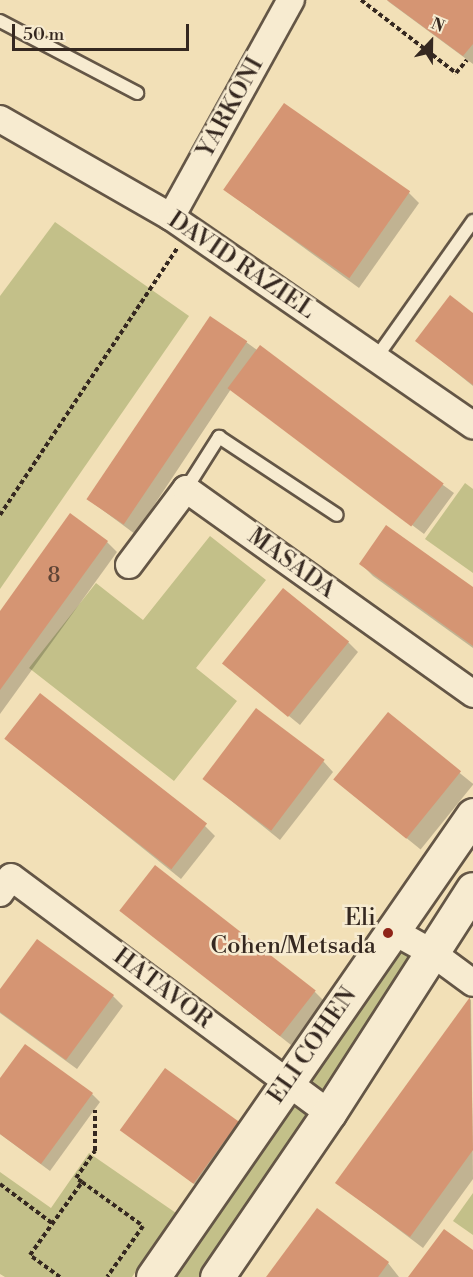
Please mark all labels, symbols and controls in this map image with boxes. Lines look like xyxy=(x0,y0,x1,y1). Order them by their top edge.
scale bar xyxy=(15,12,192,50)
north arrow xyxy=(401,12,461,72)
text: N xyxy=(428,14,447,37)
text: 50 m xyxy=(23,23,64,46)
street label: YARKONI xyxy=(192,53,270,163)
street label: DAVID RAZIEL xyxy=(162,206,320,326)
street label: MASADA xyxy=(242,523,340,605)
house number: 8 xyxy=(48,563,60,589)
place label: Eli Cohen/Metsada xyxy=(210,905,376,961)
marker: Eli Cohen/Metsada xyxy=(381,926,395,940)
street label: HATAVOR xyxy=(107,943,217,1035)
street label: ELI COHEN xyxy=(262,982,364,1110)

